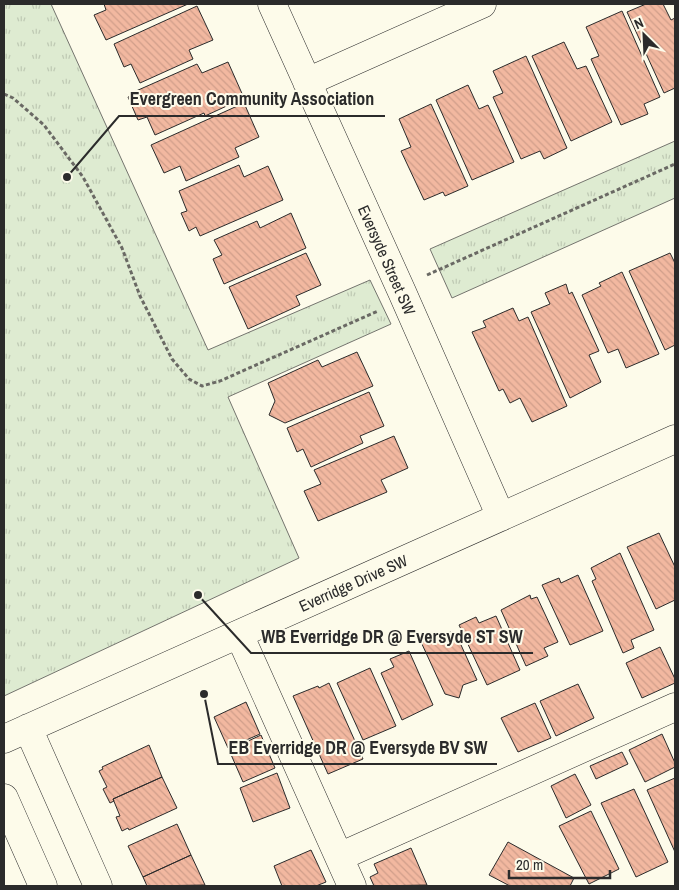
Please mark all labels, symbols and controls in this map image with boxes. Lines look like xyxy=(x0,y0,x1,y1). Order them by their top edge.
north arrow xyxy=(619,10,669,60)
text: N xyxy=(631,13,646,33)
callout: Evergreen Community Association xyxy=(119,83,385,116)
text: Evergreen Community Association xyxy=(130,86,374,111)
street label: Eversyde Street SW xyxy=(353,202,421,319)
street label: Everridge Drive SW xyxy=(295,549,411,617)
callout: WB Everridge DR @ Eversyde ST SW xyxy=(251,620,533,653)
text: WB Everridge DR @ Eversyde ST SW xyxy=(261,624,523,649)
callout: EB Everridge DR @ Eversyde BV SW xyxy=(218,731,497,764)
text: EB Everridge DR @ Eversyde BV SW xyxy=(229,735,487,760)
scale bar xyxy=(509,848,610,880)
text: 20 m xyxy=(516,854,543,875)

